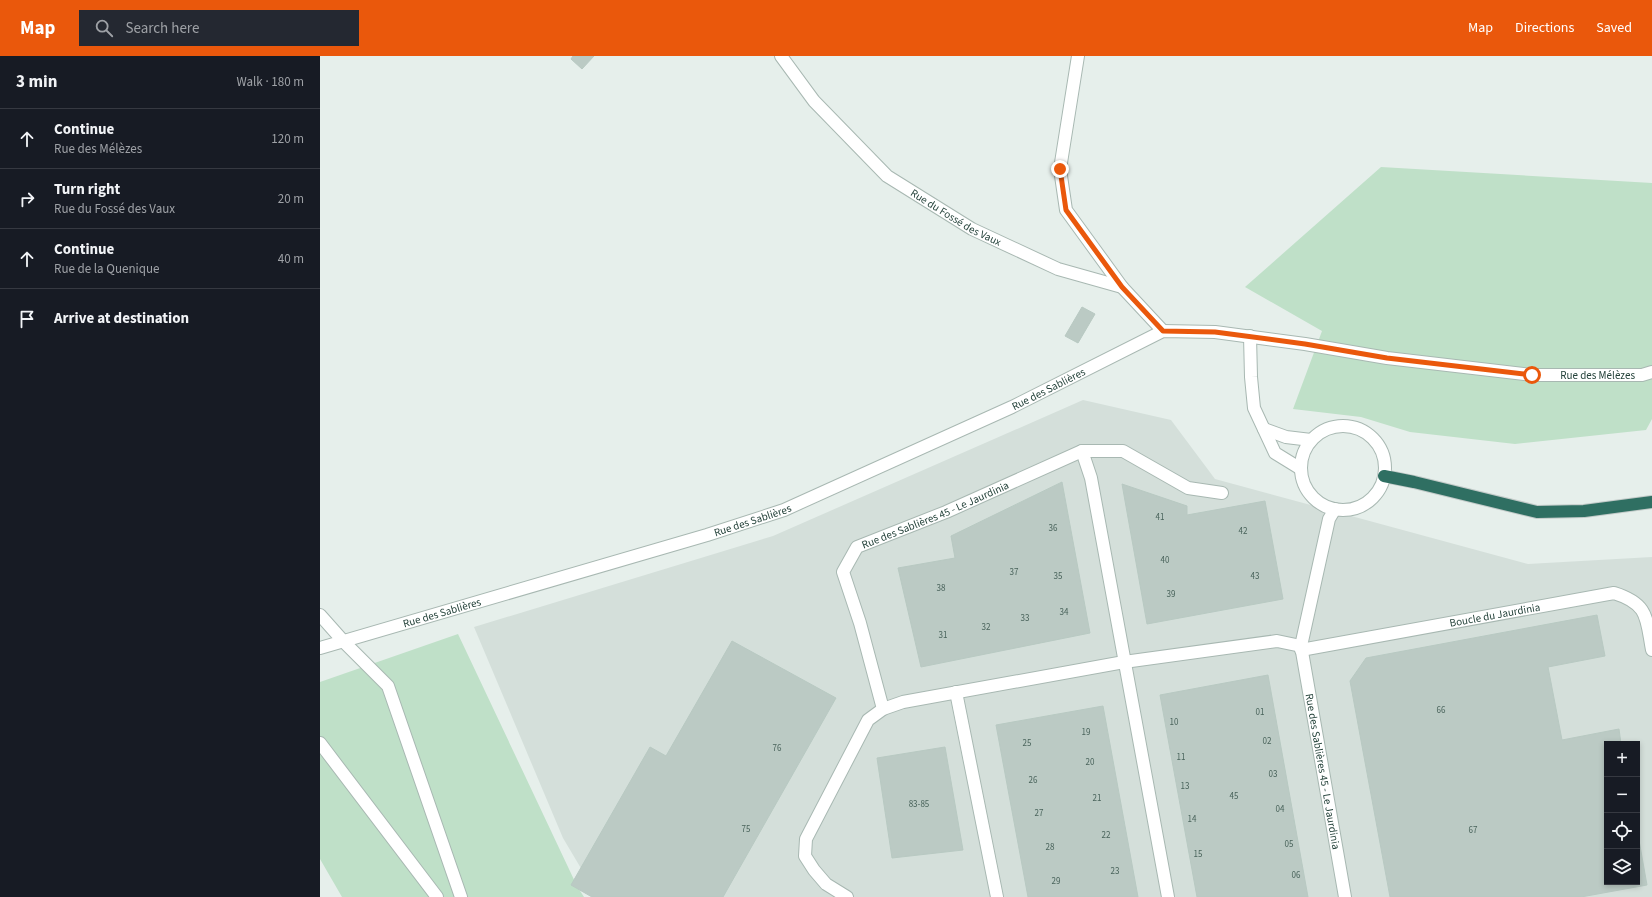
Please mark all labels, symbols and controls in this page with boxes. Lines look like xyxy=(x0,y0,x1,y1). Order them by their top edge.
search box xyxy=(79,10,359,46)
text: Map xyxy=(20,15,55,42)
icon: search xyxy=(93,17,115,39)
text: Search here xyxy=(125,18,199,39)
text: Map xyxy=(1468,18,1493,38)
text: Directions xyxy=(1515,18,1574,38)
text: Saved xyxy=(1596,18,1632,38)
text: 3 min xyxy=(16,70,57,94)
text: Walk · 180 m xyxy=(236,73,304,91)
text: Continue xyxy=(54,119,114,140)
icon: ahead xyxy=(16,128,38,150)
text: 120 m xyxy=(271,130,304,148)
text: Rue des Mélèzes xyxy=(54,140,142,158)
route end xyxy=(1051,160,1069,178)
text: Turn right xyxy=(54,179,120,200)
street label: Rue du Fossé des Vaux xyxy=(908,186,1004,250)
icon: right xyxy=(16,188,38,210)
text: 20 m xyxy=(278,190,304,208)
text: Rue du Fossé des Vaux xyxy=(54,200,175,218)
text: Continue xyxy=(54,239,114,260)
icon: ahead xyxy=(16,248,38,270)
text: 40 m xyxy=(278,250,304,268)
text: Rue de la Quenique xyxy=(54,260,159,278)
icon: arrive xyxy=(16,308,38,330)
text: Arrive at destination xyxy=(54,308,189,329)
street label: Rue des Sablières xyxy=(1009,364,1088,414)
route start xyxy=(1523,366,1541,384)
street label: Rue des Mélèzes xyxy=(1560,368,1635,383)
street label: Rue des Sablières 45 - Le Jaurdinia xyxy=(860,478,1011,552)
street label: Rue des Sablières xyxy=(712,500,794,540)
house number: 41 xyxy=(1156,511,1164,524)
house number: 36 xyxy=(1049,522,1058,535)
house number: 42 xyxy=(1239,525,1248,538)
house number: 40 xyxy=(1161,554,1170,567)
house number: 37 xyxy=(1010,566,1019,579)
house number: 35 xyxy=(1054,570,1063,583)
house number: 43 xyxy=(1251,570,1260,583)
house number: 38 xyxy=(937,582,946,595)
house number: 39 xyxy=(1167,588,1176,601)
street label: Rue des Sablières xyxy=(401,594,483,631)
street label: Boucle du Jaurdinia xyxy=(1448,600,1541,631)
house number: 34 xyxy=(1060,606,1069,619)
house number: 33 xyxy=(1021,612,1030,625)
house number: 32 xyxy=(982,621,991,634)
house number: 31 xyxy=(939,629,947,642)
street label: Rue des Sablières 45 - Le Jaurdinia xyxy=(1301,692,1344,851)
house number: 66 xyxy=(1437,704,1446,717)
house number: 01 xyxy=(1256,706,1264,719)
house number: 10 xyxy=(1170,716,1179,729)
house number: 19 xyxy=(1082,726,1091,739)
house number: 02 xyxy=(1263,735,1272,748)
house number: 25 xyxy=(1023,737,1032,750)
map controls xyxy=(1604,741,1640,885)
button: + xyxy=(1604,741,1640,777)
house number: 76 xyxy=(773,742,782,755)
house number: 11 xyxy=(1177,751,1185,764)
house number: 20 xyxy=(1086,756,1095,769)
house number: 03 xyxy=(1269,768,1278,781)
house number: 26 xyxy=(1029,774,1038,787)
button: − xyxy=(1604,777,1640,813)
house number: 13 xyxy=(1181,780,1190,793)
house number: 45 xyxy=(1230,790,1239,803)
house number: 21 xyxy=(1093,792,1101,805)
house number: 83-85 xyxy=(909,798,930,811)
house number: 04 xyxy=(1276,803,1285,816)
house number: 27 xyxy=(1035,807,1044,820)
house number: 14 xyxy=(1188,813,1197,826)
button: locate xyxy=(1604,813,1640,849)
house number: 75 xyxy=(742,823,751,836)
house number: 67 xyxy=(1469,824,1478,837)
house number: 22 xyxy=(1102,829,1111,842)
house number: 05 xyxy=(1285,838,1294,851)
house number: 28 xyxy=(1046,841,1055,854)
house number: 15 xyxy=(1194,848,1203,861)
button: layers xyxy=(1604,849,1640,885)
house number: 23 xyxy=(1111,865,1120,878)
house number: 06 xyxy=(1292,869,1301,882)
house number: 29 xyxy=(1052,875,1061,888)

